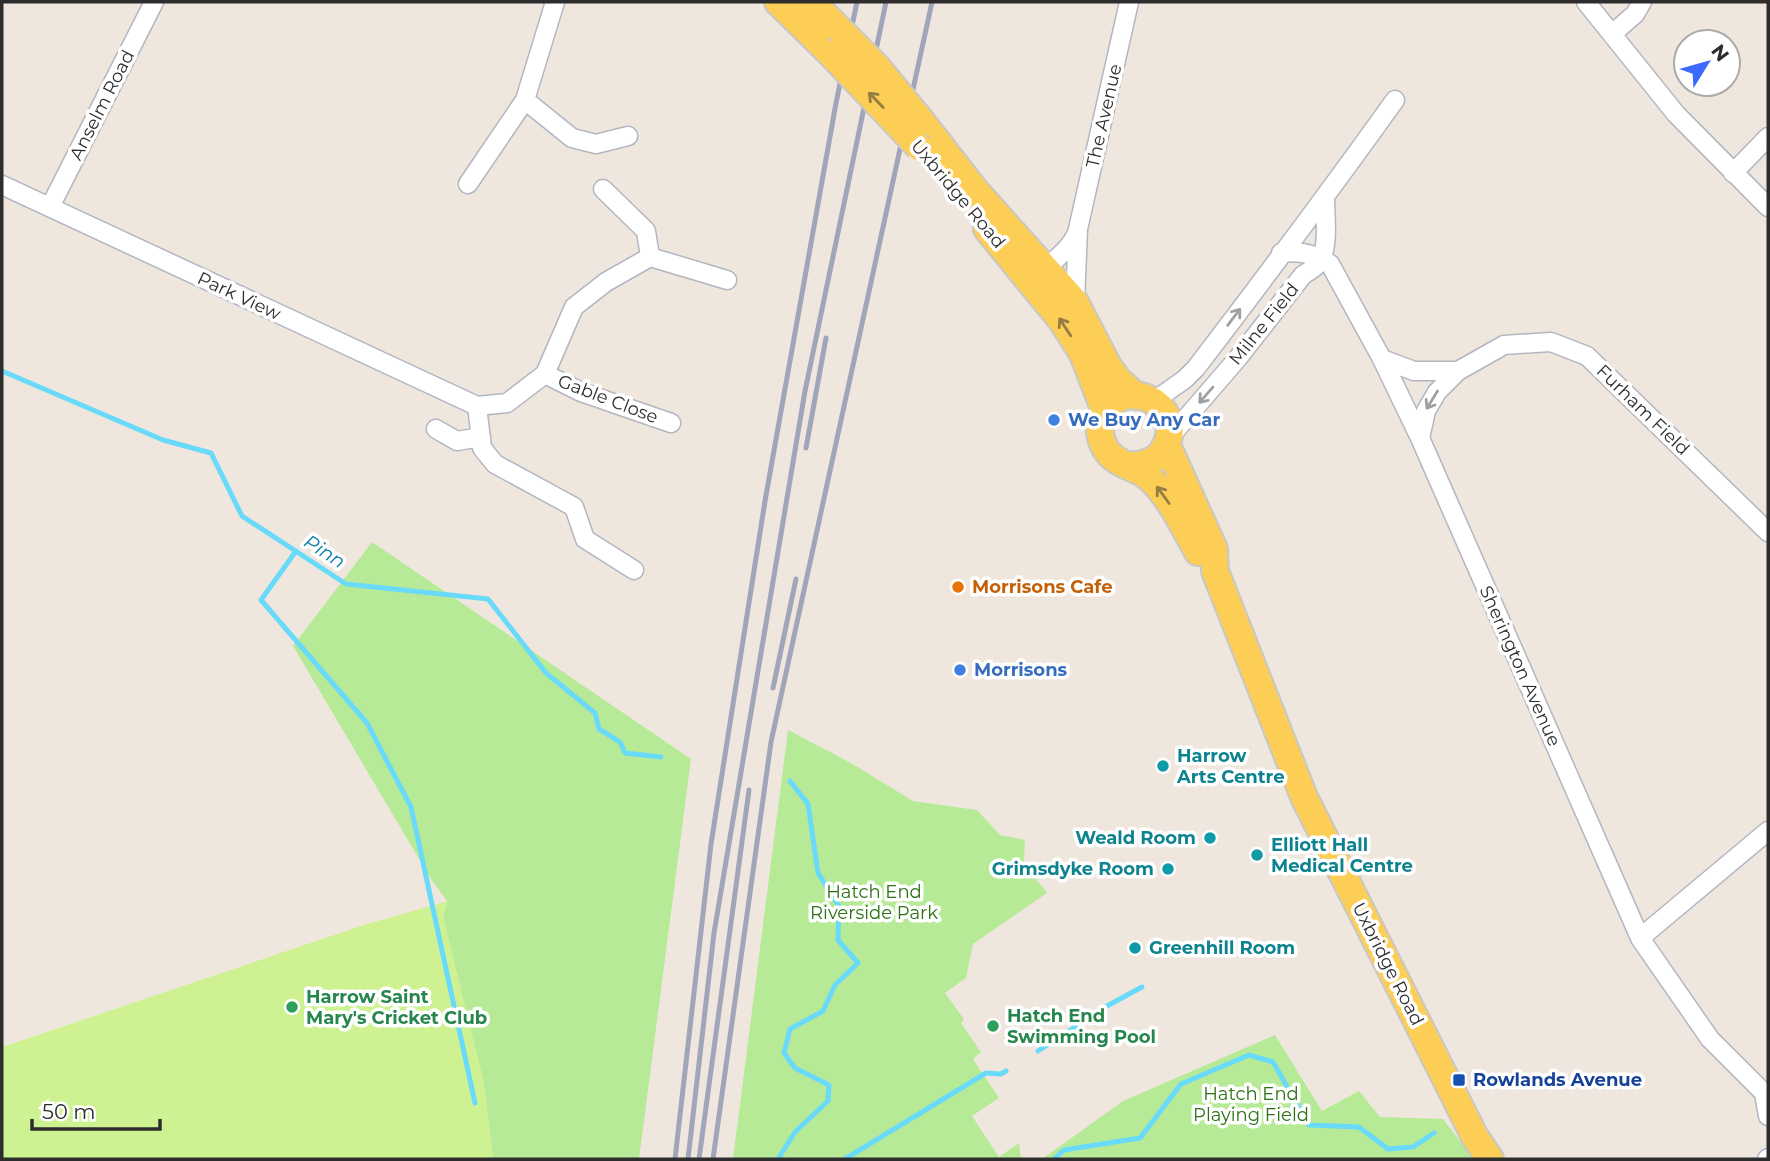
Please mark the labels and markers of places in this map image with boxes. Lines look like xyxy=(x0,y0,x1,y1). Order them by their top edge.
place label: We Buy Any Car xyxy=(1068,409,1220,431)
marker: We Buy Any Car xyxy=(1046,412,1062,428)
place label: Morrisons Cafe xyxy=(972,576,1113,598)
marker: Morrisons Cafe xyxy=(950,579,966,595)
place label: Morrisons xyxy=(974,659,1068,681)
marker: Morrisons xyxy=(952,662,968,678)
place label: Harrow Arts Centre xyxy=(1176,745,1285,788)
marker: Harrow Arts Centre xyxy=(1155,758,1171,774)
place label: Weald Room xyxy=(1075,827,1196,849)
marker: Weald Room xyxy=(1202,830,1218,846)
place label: Elliott Hall Medical Centre xyxy=(1271,834,1413,877)
marker: Elliott Hall Medical Centre xyxy=(1249,847,1265,863)
place label: Grimsdyke Room xyxy=(992,858,1154,880)
marker: Grimsdyke Room xyxy=(1160,861,1176,877)
place label: Greenhill Room xyxy=(1149,937,1295,959)
marker: Greenhill Room xyxy=(1127,940,1143,956)
place label: Harrow Saint Mary's Cricket Club xyxy=(306,986,487,1029)
marker: Harrow Saint Mary's Cricket Club xyxy=(284,999,300,1015)
place label: Hatch End Swimming Pool xyxy=(1007,1005,1156,1048)
marker: Hatch End Swimming Pool xyxy=(985,1018,1001,1034)
place label: Rowlands Avenue xyxy=(1473,1069,1642,1091)
marker: Rowlands Avenue xyxy=(1451,1072,1467,1088)

